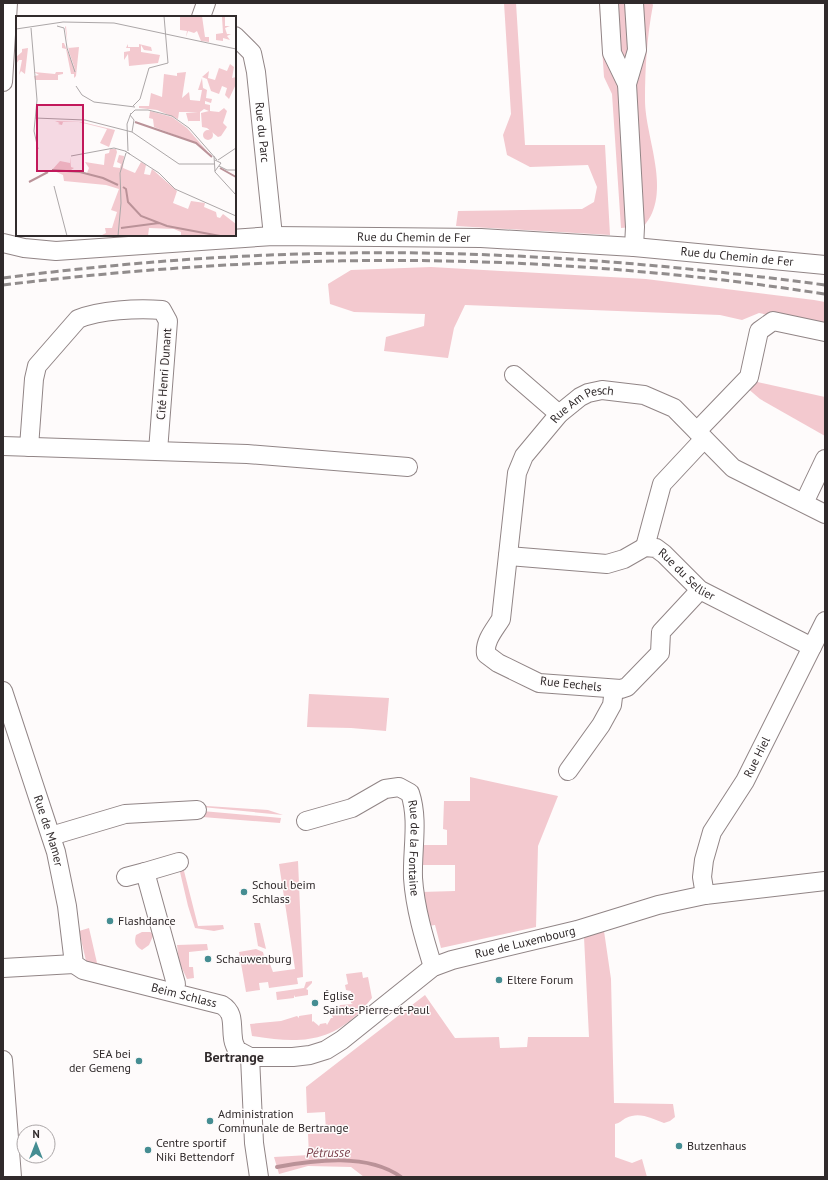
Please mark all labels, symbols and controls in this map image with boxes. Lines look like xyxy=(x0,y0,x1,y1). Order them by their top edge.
inset map xyxy=(16,16,236,236)
street label: Rue du Parc xyxy=(252,101,273,164)
street label: Rue du Chemin de Fer xyxy=(357,229,471,245)
street label: Rue du Chemin de Fer xyxy=(680,243,794,269)
street label: Cité Henri Dunant xyxy=(153,328,174,420)
street label: Rue Am Pesch xyxy=(547,382,615,426)
street label: Rue du Sellier xyxy=(656,544,718,603)
street label: Rue Eechels xyxy=(540,673,603,694)
street label: Rue Hiel xyxy=(740,733,773,780)
street label: Rue de Mamer xyxy=(31,793,67,868)
street label: Rue de la Fontaine xyxy=(405,798,423,897)
place label: Schoul beim Schlass xyxy=(252,877,316,906)
marker: Schoul beim Schlass xyxy=(239,887,249,897)
place label: Flashdance xyxy=(118,913,175,928)
marker: Flashdance xyxy=(105,916,115,926)
street label: Rue de Luxembourg xyxy=(473,923,577,961)
place label: Schauwenburg xyxy=(216,951,292,966)
marker: Schauwenburg xyxy=(203,954,213,964)
place label: Eltere Forum xyxy=(507,972,573,987)
marker: Eltere Forum xyxy=(494,975,504,985)
street label: Beim Schlass xyxy=(150,979,219,1010)
place label: Église Saints-Pierre-et-Paul xyxy=(323,988,430,1017)
marker: Église Saints-Pierre-et-Paul xyxy=(310,998,320,1008)
place label: SEA bei der Gemeng xyxy=(69,1046,131,1075)
district label: Bertrange xyxy=(204,1048,264,1066)
marker: SEA bei der Gemeng xyxy=(134,1056,144,1066)
place label: Administration Communale de Bertrange xyxy=(218,1106,349,1135)
marker: Administration Communale de Bertrange xyxy=(205,1116,215,1126)
north arrow xyxy=(16,1124,56,1164)
text: N xyxy=(32,1127,40,1141)
place label: Centre sportif Niki Bettendorf xyxy=(156,1135,235,1164)
place label: Butzenhaus xyxy=(687,1138,746,1153)
marker: Butzenhaus xyxy=(674,1141,684,1151)
water label: Pétrusse xyxy=(306,1144,350,1161)
marker: Centre sportif Niki Bettendorf xyxy=(143,1145,153,1155)

